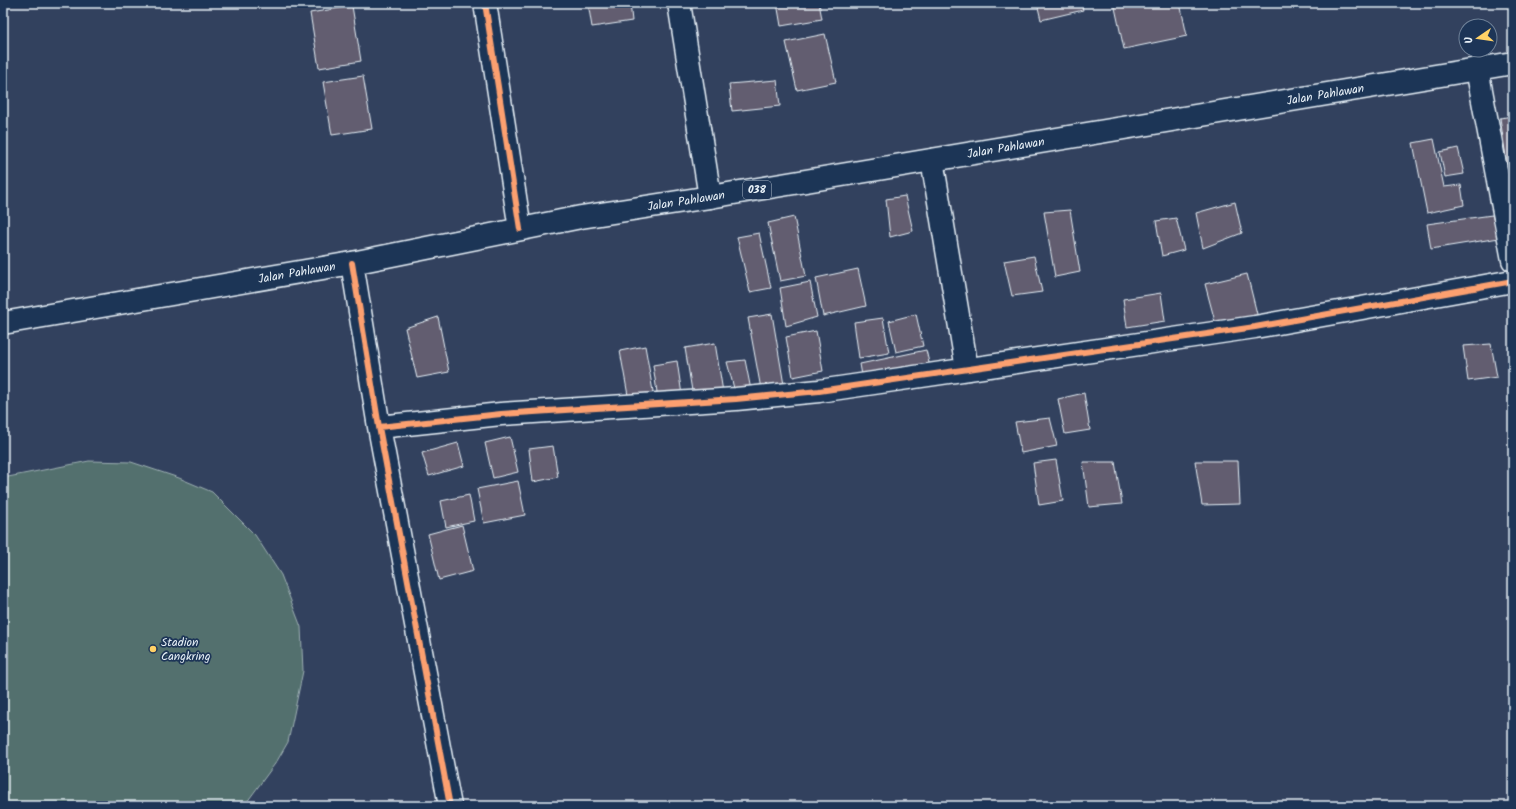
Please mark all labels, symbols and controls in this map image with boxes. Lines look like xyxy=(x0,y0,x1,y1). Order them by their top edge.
north arrow xyxy=(1458,18,1498,58)
text: U xyxy=(1460,34,1479,45)
street label: Jalan Pahlawan xyxy=(1285,79,1365,110)
street label: Jalan Pahlawan xyxy=(965,132,1046,163)
road number: 038 xyxy=(743,181,771,199)
street label: Jalan Pahlawan xyxy=(646,185,726,216)
street label: Jalan Pahlawan xyxy=(256,257,337,289)
place label: Stadion Cangkring xyxy=(161,633,211,666)
marker: Stadion Cangkring xyxy=(148,644,158,654)

